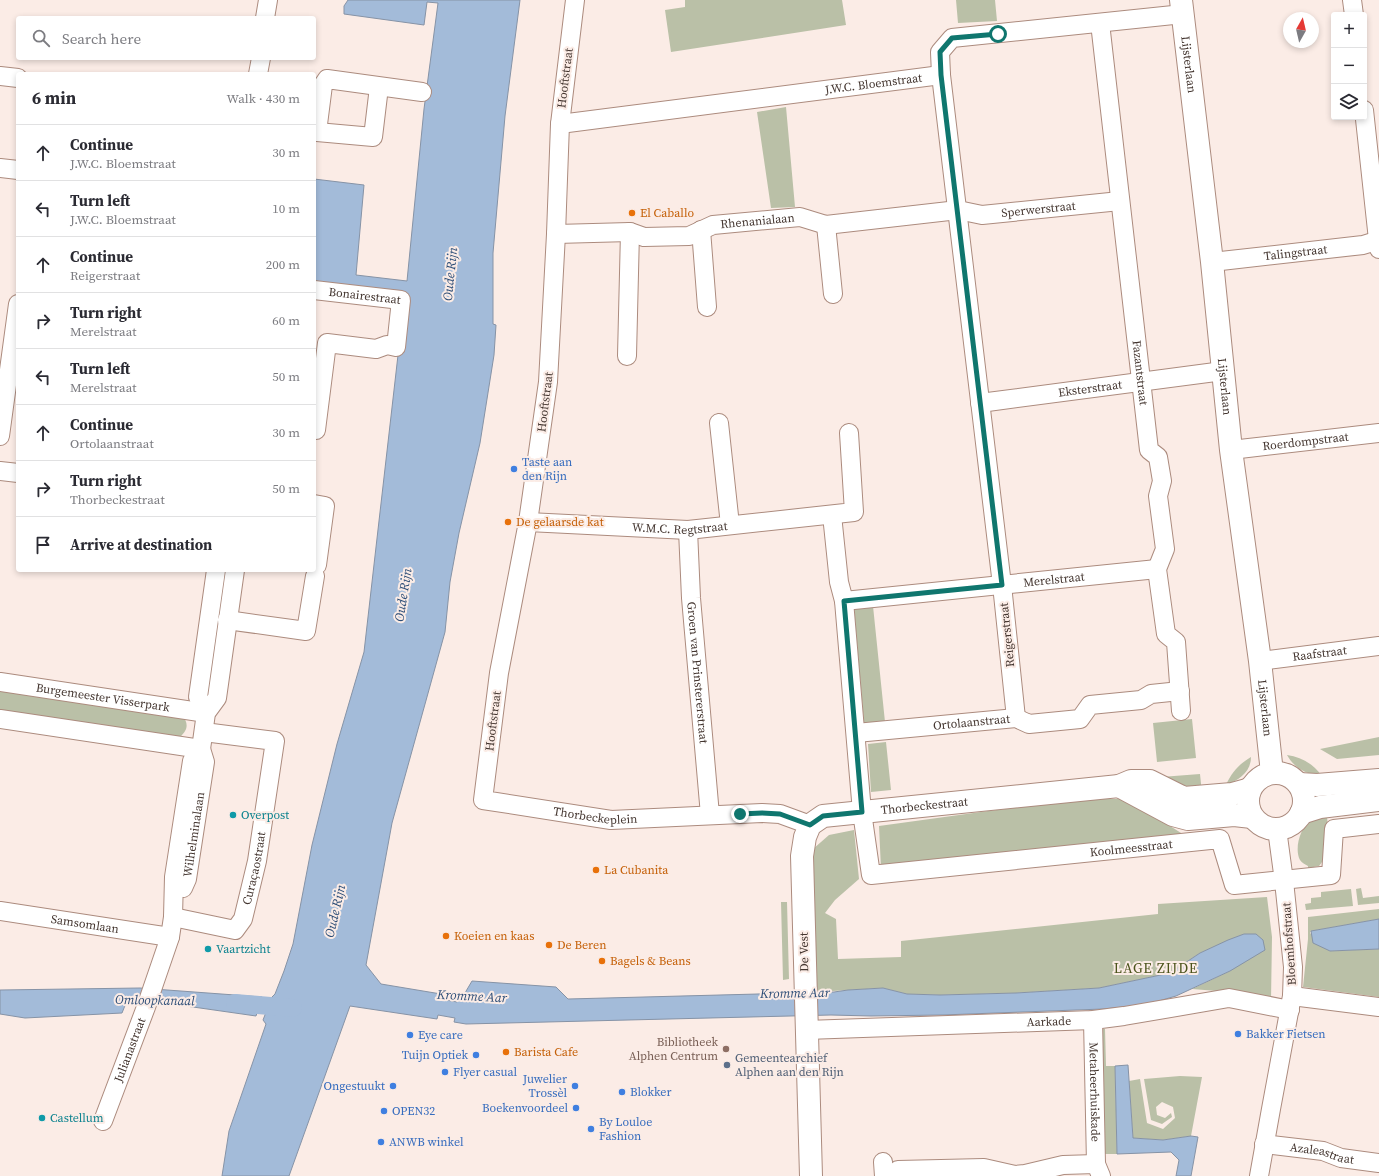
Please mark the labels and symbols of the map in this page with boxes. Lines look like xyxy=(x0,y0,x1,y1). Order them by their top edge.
north arrow xyxy=(1283,12,1319,48)
route start xyxy=(989,25,1007,43)
street label: Lijsterlaan xyxy=(1177,35,1200,94)
street label: Hooftstraat xyxy=(553,47,577,109)
street label: J.W.C. Bloemstraat xyxy=(823,70,923,98)
street label: Sperwerstraat xyxy=(1001,198,1076,221)
place label: El Caballo xyxy=(640,205,694,221)
marker: El Caballo xyxy=(627,208,637,218)
street label: Rhenanialaan xyxy=(720,210,795,232)
street label: Talingstraat xyxy=(1263,241,1328,264)
water label: Oude Rijn xyxy=(439,246,461,302)
street label: Bonairestraat xyxy=(328,284,402,308)
street label: Fazantstraat xyxy=(1128,339,1152,406)
street label: Lijsterlaan xyxy=(1214,357,1235,416)
street label: Hooftstraat xyxy=(533,371,557,433)
street label: Eksterstraat xyxy=(1057,376,1123,401)
street label: Roerdompstraat xyxy=(1262,429,1350,454)
place label: Taste aan den Rijn xyxy=(522,454,572,484)
marker: Taste aan den Rijn xyxy=(509,464,519,474)
place label: De gelaarsde kat xyxy=(516,514,604,530)
marker: De gelaarsde kat xyxy=(503,517,513,527)
street label: W.M.C. Regtstraat xyxy=(632,518,728,538)
water label: Oude Rijn xyxy=(390,566,416,623)
street label: Merelstraat xyxy=(1023,568,1085,591)
street label: Groen van Prinstererstraat xyxy=(683,601,712,744)
street label: Reigerstraat xyxy=(996,602,1018,668)
street label: Raafstraat xyxy=(1292,642,1348,665)
street label: Lijsterlaan xyxy=(1254,679,1276,737)
street label: Burgemeester Visserpark xyxy=(35,680,171,715)
street label: Hooftstraat xyxy=(481,690,505,752)
street label: Ortolaanstraat xyxy=(932,711,1011,734)
street label: Wilhelminalaan xyxy=(179,791,208,878)
street label: Thorbeckestraat xyxy=(880,793,969,818)
street label: Thorbeckeplein xyxy=(552,803,638,828)
route end xyxy=(731,805,749,823)
place label: Overpost xyxy=(241,807,289,823)
marker: Overpost xyxy=(228,810,238,820)
street label: Curaçaostraat xyxy=(239,831,269,906)
street label: Koolmeesstraat xyxy=(1089,836,1173,860)
place label: La Cubanita xyxy=(604,862,669,878)
marker: La Cubanita xyxy=(591,865,601,875)
water label: Oude Rijn xyxy=(321,882,349,939)
street label: Bloemhofstraat xyxy=(1278,902,1300,986)
street label: Samsomlaan xyxy=(50,911,120,937)
place label: Koeien en kaas xyxy=(454,928,534,944)
marker: Koeien en kaas xyxy=(441,931,451,941)
street label: De Vest xyxy=(796,932,812,972)
place label: De Beren xyxy=(557,937,606,953)
marker: De Beren xyxy=(544,940,554,950)
place label: Vaartzicht xyxy=(216,941,270,957)
marker: Vaartzicht xyxy=(203,944,213,954)
place label: Bagels & Beans xyxy=(610,953,691,969)
marker: Bagels & Beans xyxy=(597,956,607,966)
district label: LAGE ZIJDE xyxy=(1114,958,1198,978)
water label: Kromme Aar xyxy=(759,984,831,1002)
water label: Kromme Aar xyxy=(436,986,508,1006)
water label: Omloopkanaal xyxy=(115,991,195,1009)
street label: Aarkade xyxy=(1026,1013,1071,1030)
street label: Julianastraat xyxy=(110,1015,149,1085)
place label: Bakker Fietsen xyxy=(1246,1026,1326,1042)
place label: Eye care xyxy=(418,1027,463,1043)
marker: Bakker Fietsen xyxy=(1233,1029,1243,1039)
marker: Eye care xyxy=(405,1030,415,1040)
place label: Bibliotheek Alphen Centrum xyxy=(629,1034,718,1064)
street label: Metaheerhuiskade xyxy=(1085,1042,1104,1142)
place label: Barista Cafe xyxy=(514,1044,578,1060)
marker: Bibliotheek Alphen Centrum xyxy=(721,1044,731,1054)
place label: Tuijn Optiek xyxy=(402,1047,468,1063)
marker: Barista Cafe xyxy=(501,1047,511,1057)
marker: Tuijn Optiek xyxy=(471,1050,481,1060)
place label: Gemeentearchief Alphen aan den Rijn xyxy=(735,1050,844,1080)
marker: Gemeentearchief Alphen aan den Rijn xyxy=(722,1060,732,1070)
place label: Flyer casual xyxy=(453,1064,518,1080)
marker: Flyer casual xyxy=(440,1067,450,1077)
place label: Juwelier Trossèl xyxy=(522,1071,567,1101)
place label: Ongestuukt xyxy=(323,1078,385,1094)
marker: Ongestuukt xyxy=(388,1081,398,1091)
marker: Juwelier Trossèl xyxy=(570,1081,580,1091)
place label: Blokker xyxy=(630,1084,672,1100)
marker: Blokker xyxy=(617,1087,627,1097)
place label: Boekenvoordeel xyxy=(482,1100,568,1116)
place label: OPEN32 xyxy=(392,1103,435,1119)
marker: Boekenvoordeel xyxy=(571,1103,581,1113)
marker: OPEN32 xyxy=(379,1106,389,1116)
place label: Castellum xyxy=(50,1110,104,1126)
marker: Castellum xyxy=(37,1113,47,1123)
place label: By Louloe Fashion xyxy=(599,1114,652,1144)
marker: By Louloe Fashion xyxy=(586,1124,596,1134)
place label: ANWB winkel xyxy=(389,1134,464,1150)
marker: ANWB winkel xyxy=(376,1137,386,1147)
street label: Azaleastraat xyxy=(1289,1139,1355,1168)

